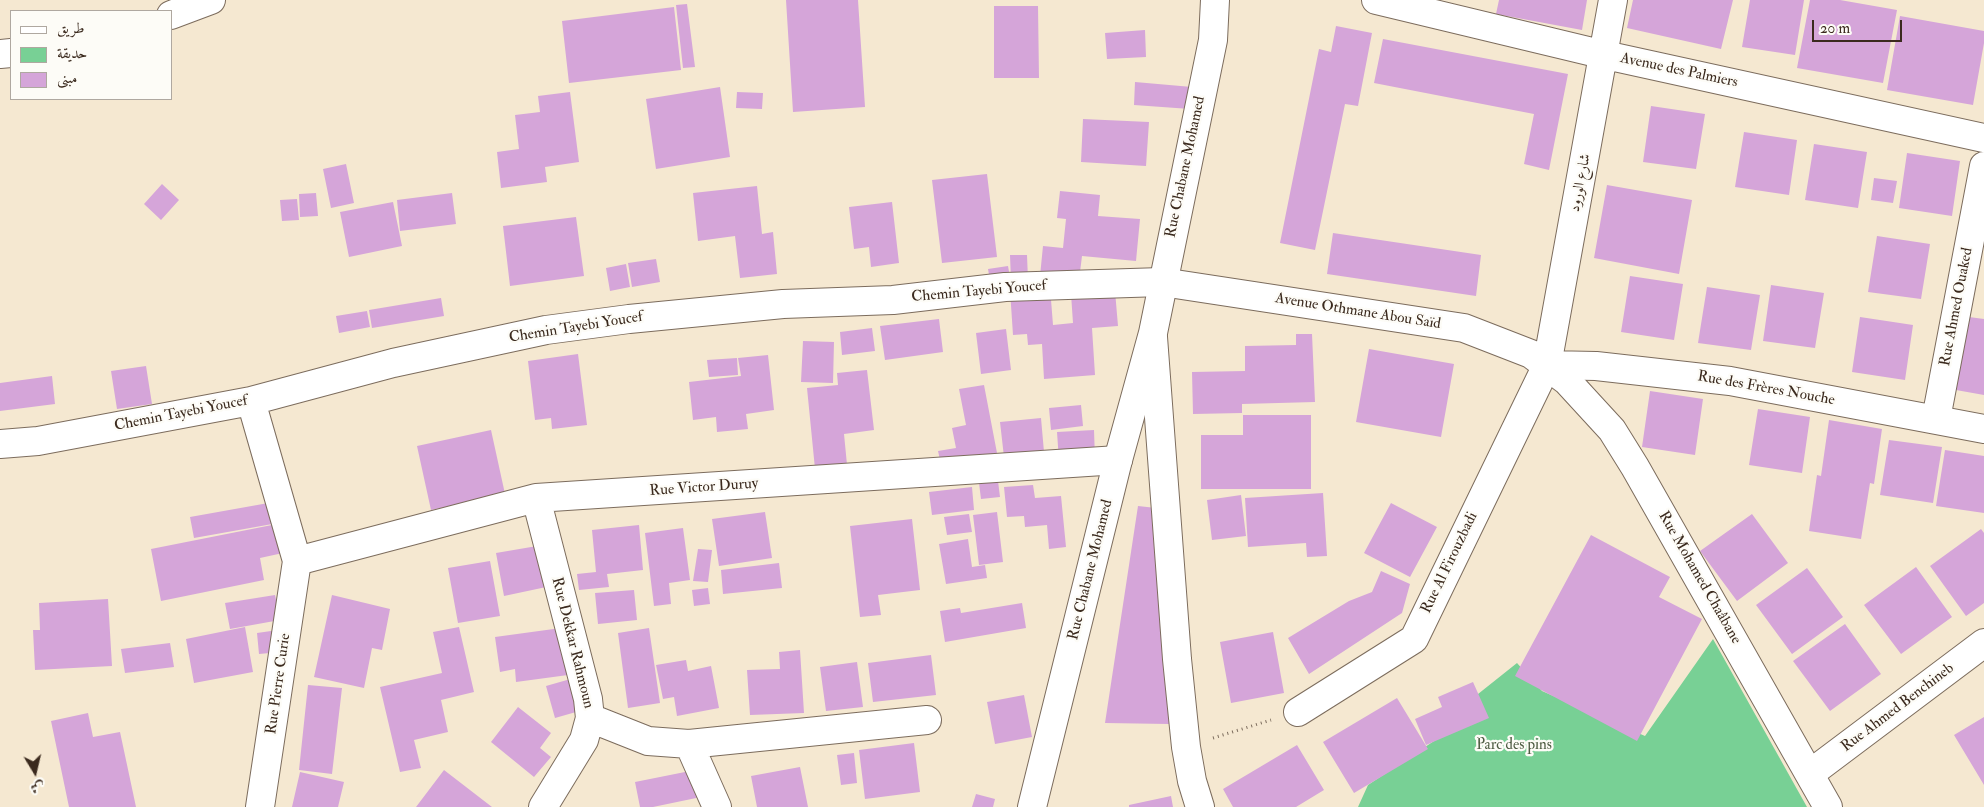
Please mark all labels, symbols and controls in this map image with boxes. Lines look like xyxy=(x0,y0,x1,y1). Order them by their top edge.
legend xyxy=(10,10,172,100)
scale bar xyxy=(1814,10,1904,42)
text: طريق xyxy=(57,19,84,38)
text: 20 m xyxy=(1820,19,1850,38)
text: حديقة xyxy=(57,44,87,63)
street label: Avenue des Palmiers xyxy=(1619,50,1739,92)
text: مبنى xyxy=(57,69,77,88)
street label: Rue Chabane Mohamed xyxy=(1162,95,1210,239)
street label: شارع الورود xyxy=(1567,152,1595,214)
street label: Rue Ahmed Ouaked xyxy=(1937,246,1977,368)
street label: Chemin Tayebi Youcef xyxy=(911,277,1047,307)
street label: Avenue Othmane Abou Saïd xyxy=(1274,290,1442,334)
street label: Chemin Tayebi Youcef xyxy=(508,309,644,347)
street label: Rue des Frères Nouche xyxy=(1696,368,1836,410)
street label: Chemin Tayebi Youcef xyxy=(113,392,249,436)
street label: Rue Victor Duruy xyxy=(649,475,759,501)
street label: Rue Chabane Mohamed xyxy=(1065,498,1117,642)
street label: Rue Mohamed Chaâbane xyxy=(1654,508,1744,648)
street label: Rue Al Firouzbadi xyxy=(1418,510,1482,616)
street label: Rue Dekkar Rahmoun xyxy=(547,576,597,710)
street label: Rue Pierre Curie xyxy=(263,632,295,736)
street label: Rue Ahmed Benchineb xyxy=(1838,660,1958,756)
park label: Parc des pins xyxy=(1476,737,1552,755)
north arrow xyxy=(10,747,60,797)
text: ش xyxy=(29,778,46,797)

